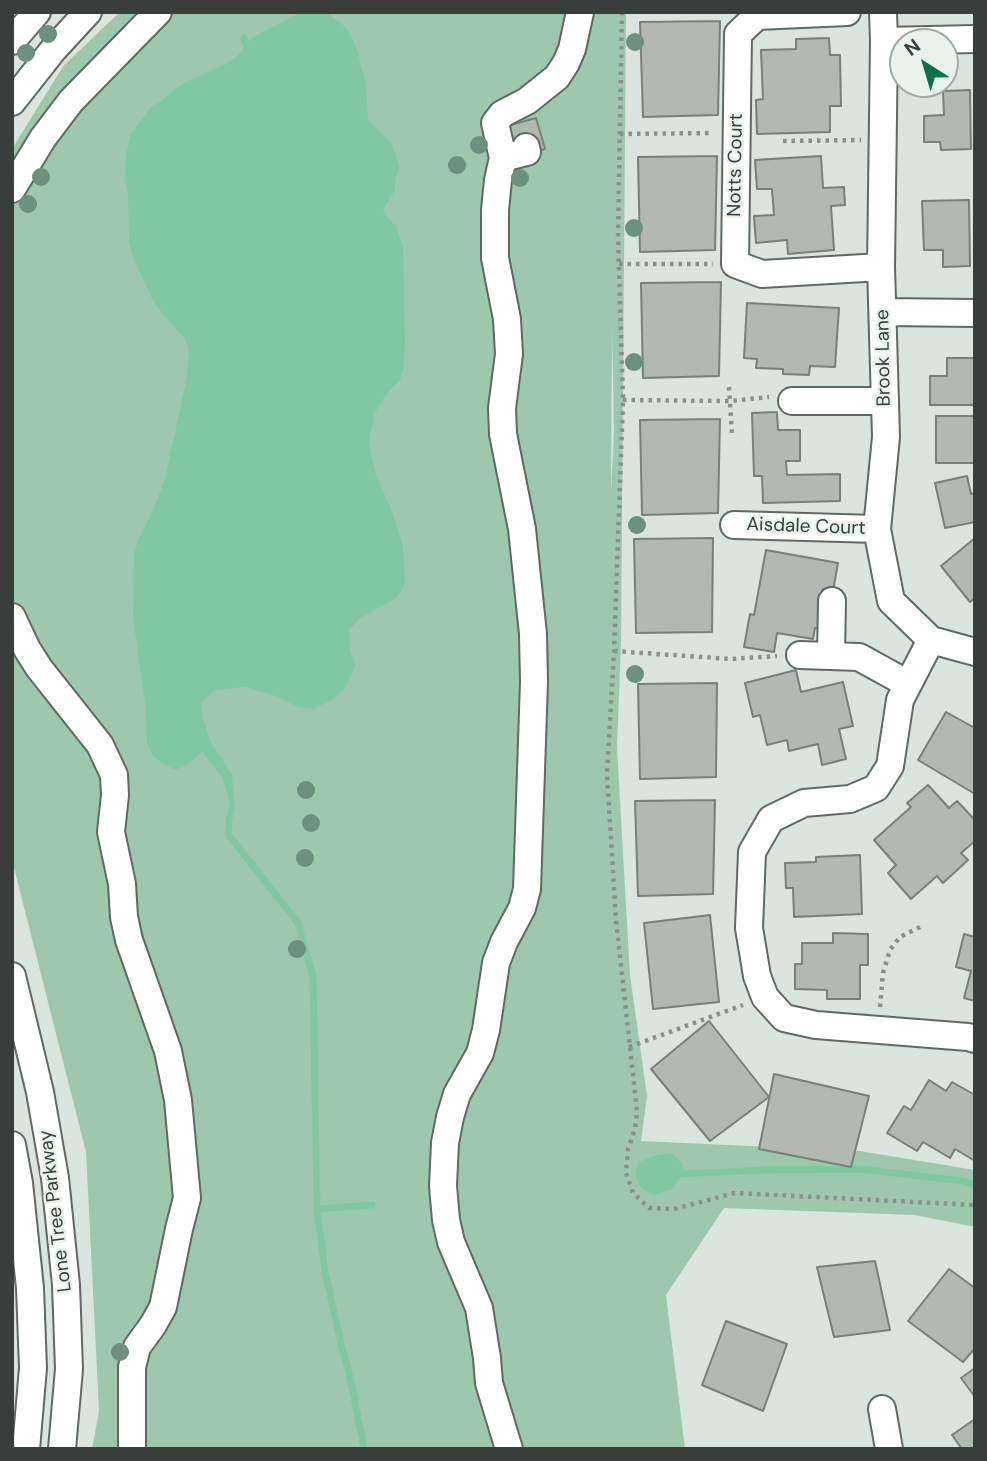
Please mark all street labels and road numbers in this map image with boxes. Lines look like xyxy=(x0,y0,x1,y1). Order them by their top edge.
street label: Notts Court xyxy=(724,113,748,217)
street label: Brook Lane xyxy=(872,309,896,407)
street label: Aisdale Court xyxy=(746,514,866,540)
street label: Lone Tree Parkway xyxy=(35,1129,77,1293)

